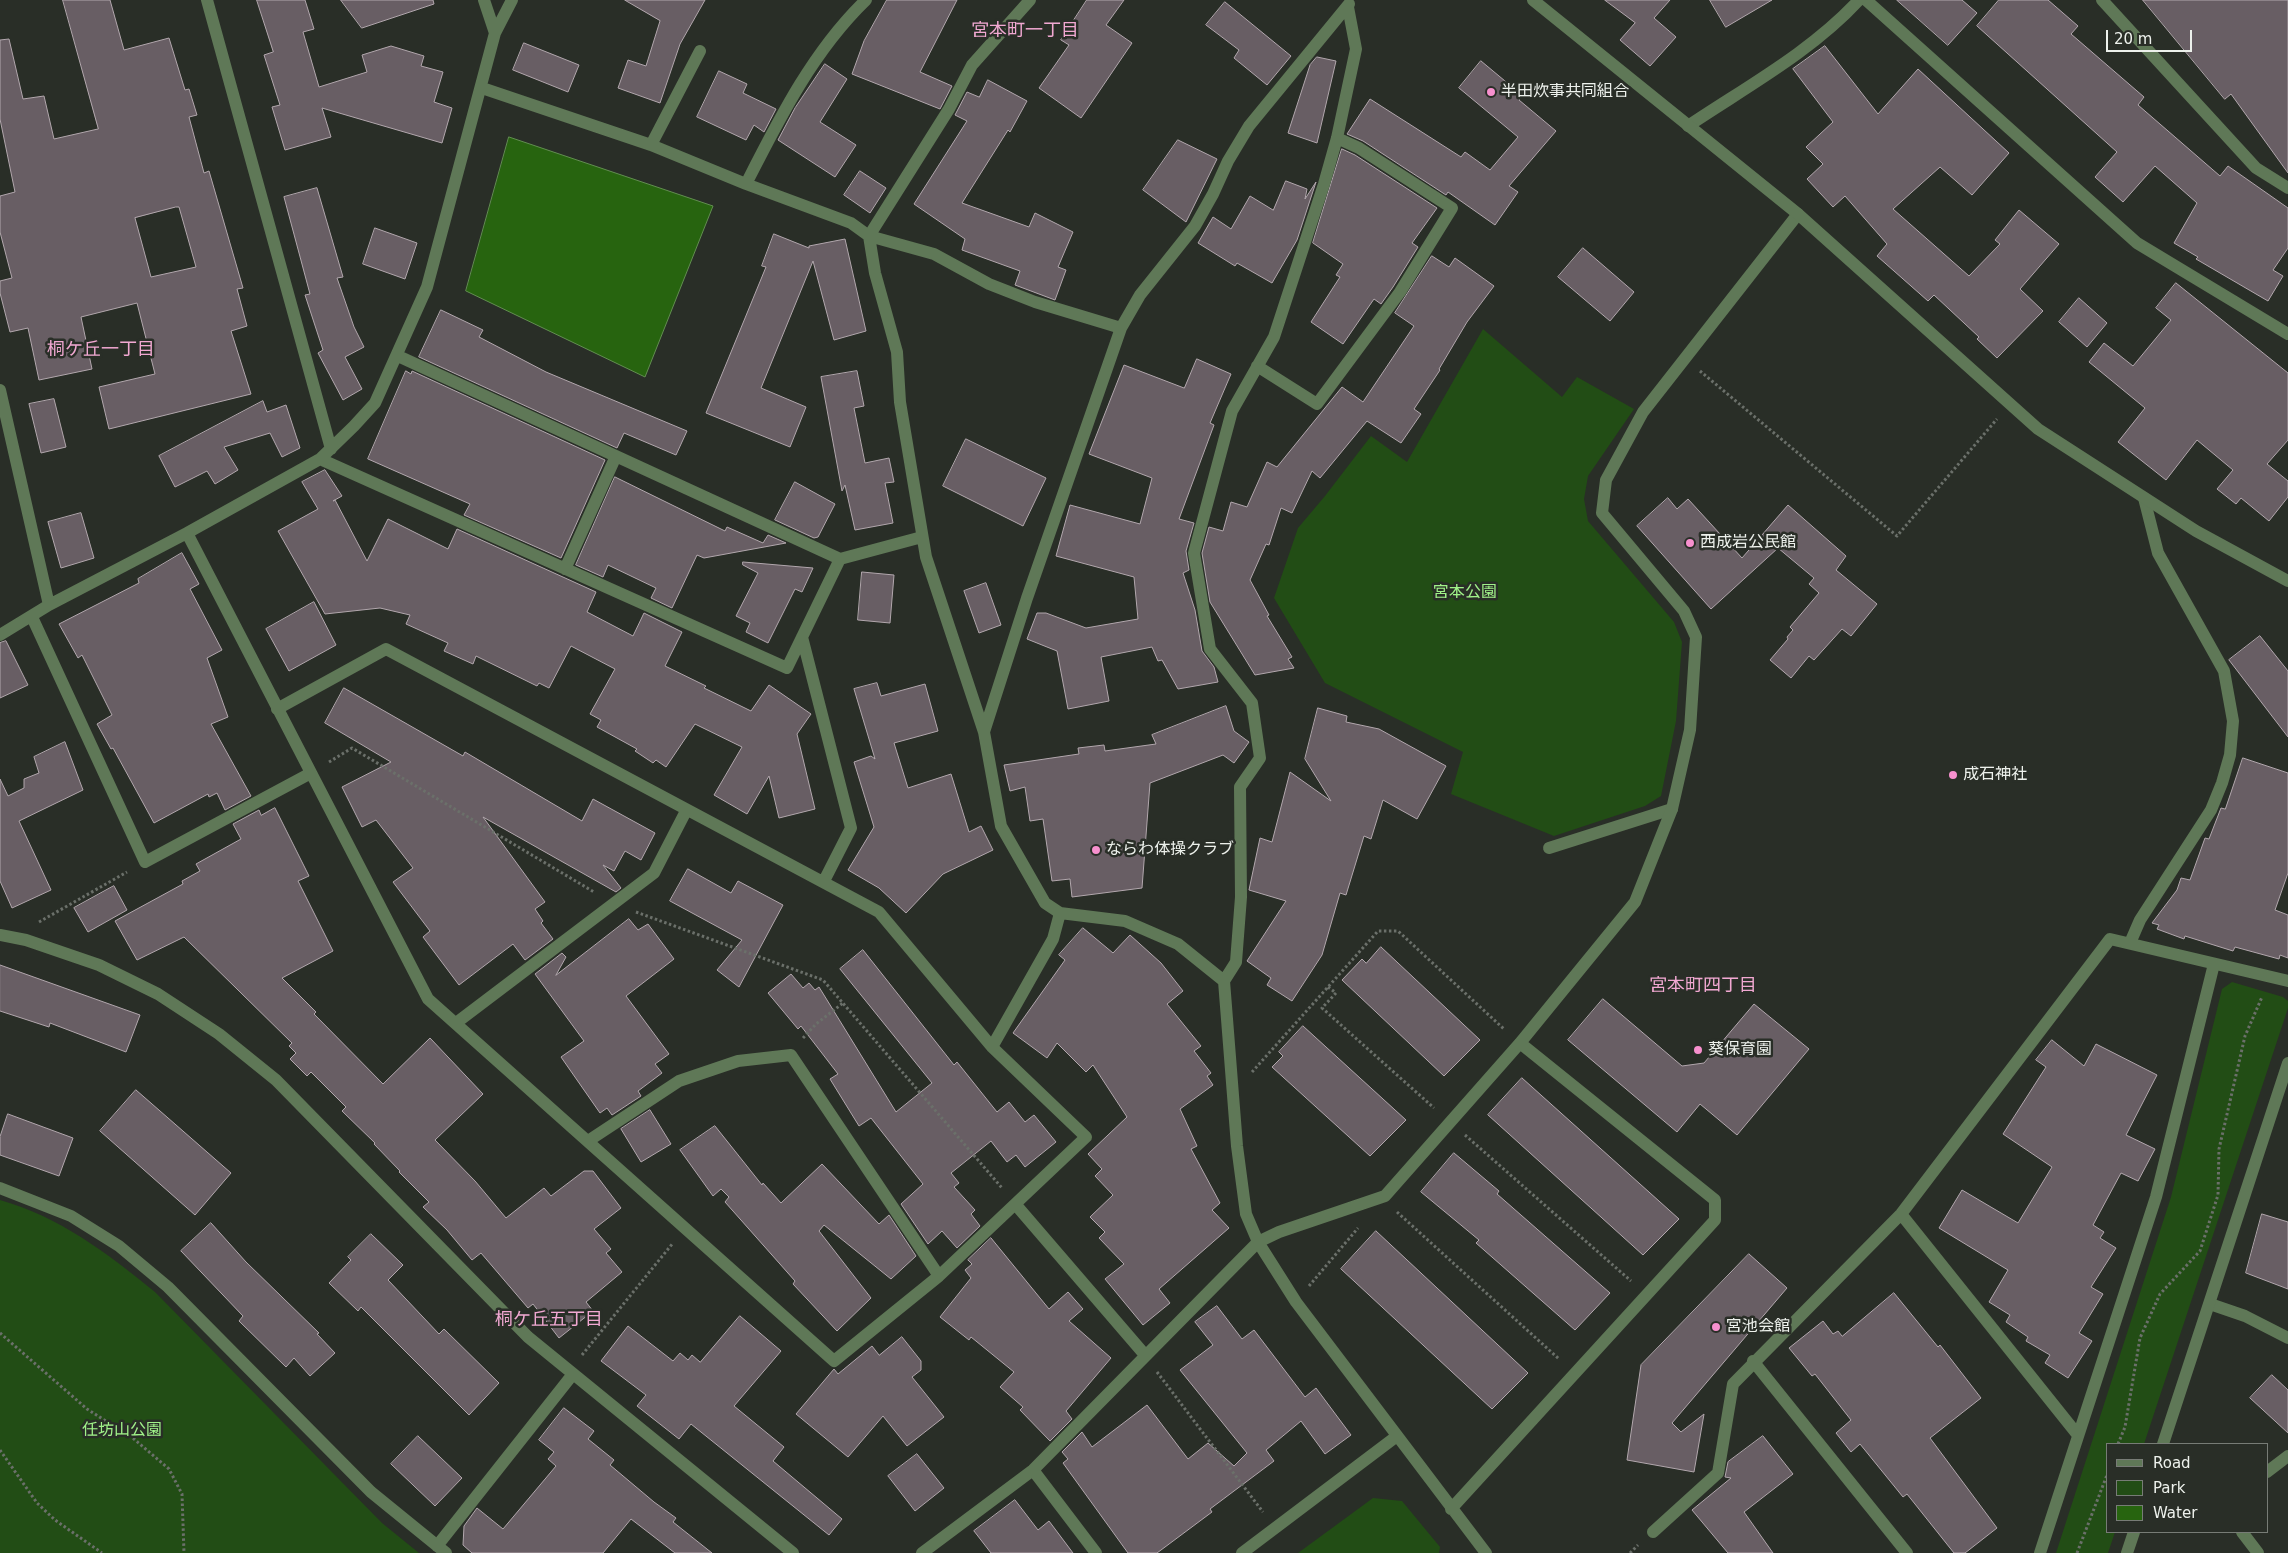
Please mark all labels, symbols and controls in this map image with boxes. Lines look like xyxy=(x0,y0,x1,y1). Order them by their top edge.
district label: 宮本町一丁目 xyxy=(971,20,1079,42)
scale bar xyxy=(2108,20,2194,52)
text: 20 m xyxy=(2114,30,2152,48)
place label: 半田炊事共同組合 xyxy=(1501,82,1629,102)
marker: 半田炊事共同組合 xyxy=(1485,86,1497,98)
district label: 桐ケ丘一丁目 xyxy=(47,339,155,361)
place label: 西成岩公民館 xyxy=(1700,533,1796,553)
marker: 西成岩公民館 xyxy=(1684,537,1696,549)
park label: 宮本公園 xyxy=(1433,583,1497,603)
place label: 成石神社 xyxy=(1963,765,2027,785)
marker: 成石神社 xyxy=(1947,769,1959,781)
place label: ならわ体操クラブ xyxy=(1106,840,1234,860)
marker: ならわ体操クラブ xyxy=(1090,844,1102,856)
district label: 宮本町四丁目 xyxy=(1649,975,1757,997)
place label: 葵保育園 xyxy=(1708,1040,1772,1060)
marker: 葵保育園 xyxy=(1692,1044,1704,1056)
district label: 桐ケ丘五丁目 xyxy=(495,1309,603,1331)
place label: 宮池会館 xyxy=(1726,1317,1790,1337)
marker: 宮池会館 xyxy=(1710,1321,1722,1333)
park label: 任坊山公園 xyxy=(82,1421,162,1441)
legend xyxy=(2106,1443,2268,1533)
text: Road xyxy=(2153,1454,2191,1472)
text: Park xyxy=(2153,1479,2185,1497)
text: Water xyxy=(2153,1504,2197,1522)

